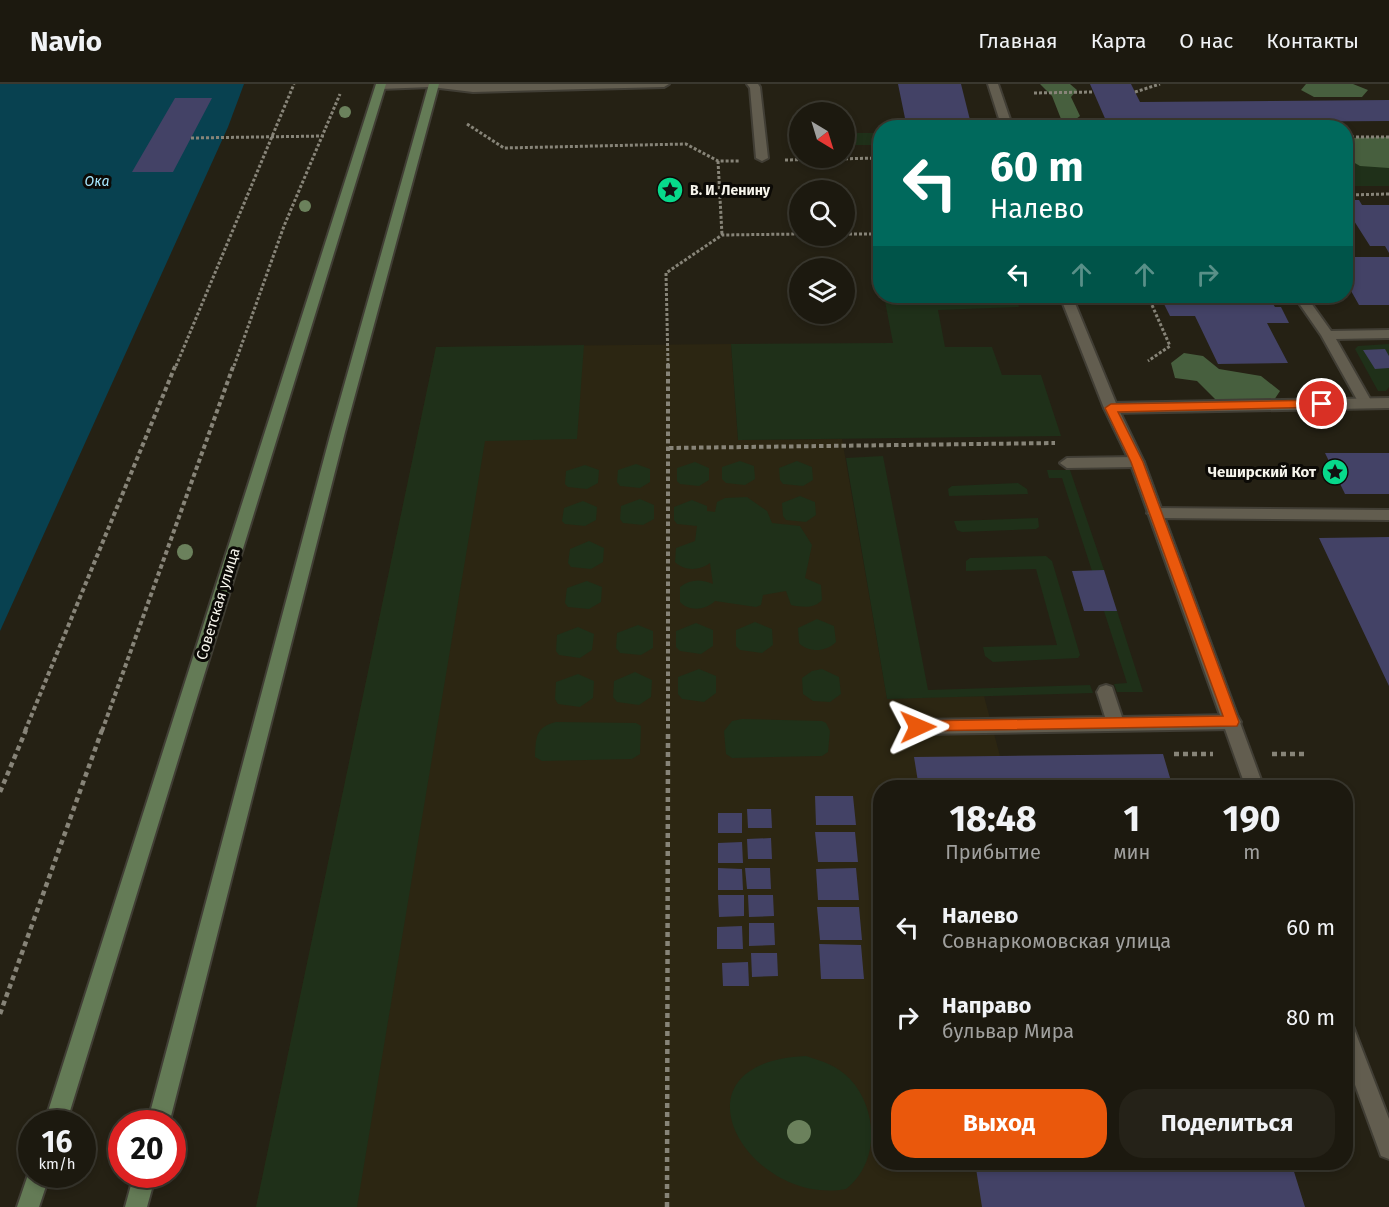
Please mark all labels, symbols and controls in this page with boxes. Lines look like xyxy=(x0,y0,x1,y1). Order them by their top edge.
text: Navio xyxy=(30,25,102,58)
text: Главная xyxy=(978,28,1058,54)
text: Карта xyxy=(1091,28,1146,54)
text: О нас xyxy=(1179,28,1233,54)
text: Контакты xyxy=(1266,28,1359,54)
north arrow xyxy=(789,102,855,168)
map controls xyxy=(789,102,855,324)
text: 60 m xyxy=(990,142,1084,192)
icon: left xyxy=(891,144,969,222)
water label: Ока xyxy=(85,173,109,190)
place icon: В. И. Ленину xyxy=(655,175,685,205)
button: search xyxy=(789,180,855,246)
place label: В. И. Ленину xyxy=(690,182,771,199)
text: Налево xyxy=(990,193,1084,225)
button: layers xyxy=(789,258,855,324)
icon: left xyxy=(1002,258,1035,291)
icon: ahead xyxy=(1065,258,1098,291)
icon: ahead xyxy=(1128,258,1161,291)
icon: right xyxy=(1191,258,1224,291)
pin xyxy=(1296,378,1347,429)
icon: arrive xyxy=(1305,387,1338,420)
place icon: Чеширский Кот xyxy=(1320,457,1350,487)
place label: Чеширский Кот xyxy=(1208,463,1317,481)
street label: Советская улица xyxy=(192,546,244,662)
position arrow xyxy=(886,695,950,759)
text: 18:48 xyxy=(949,797,1037,841)
text: 1 xyxy=(1123,797,1140,841)
text: 190 xyxy=(1223,797,1281,841)
text: Прибытие xyxy=(945,840,1041,864)
text: мин xyxy=(1113,840,1150,864)
text: m xyxy=(1243,840,1260,864)
text: Налево xyxy=(942,902,1018,929)
icon: left xyxy=(891,911,924,944)
text: 60 m xyxy=(1286,914,1335,941)
text: Совнаркомовская улица xyxy=(942,929,1171,953)
text: Направо xyxy=(942,992,1031,1019)
icon: right xyxy=(891,1001,924,1034)
text: 80 m xyxy=(1286,1004,1335,1031)
text: бульвар Мира xyxy=(942,1019,1074,1043)
button: Выход xyxy=(891,1089,1107,1158)
button: Поделиться xyxy=(1119,1089,1335,1158)
speed limit sign: 20 xyxy=(108,1110,186,1188)
text: 16 xyxy=(42,1124,72,1160)
text: km/h xyxy=(38,1155,76,1173)

